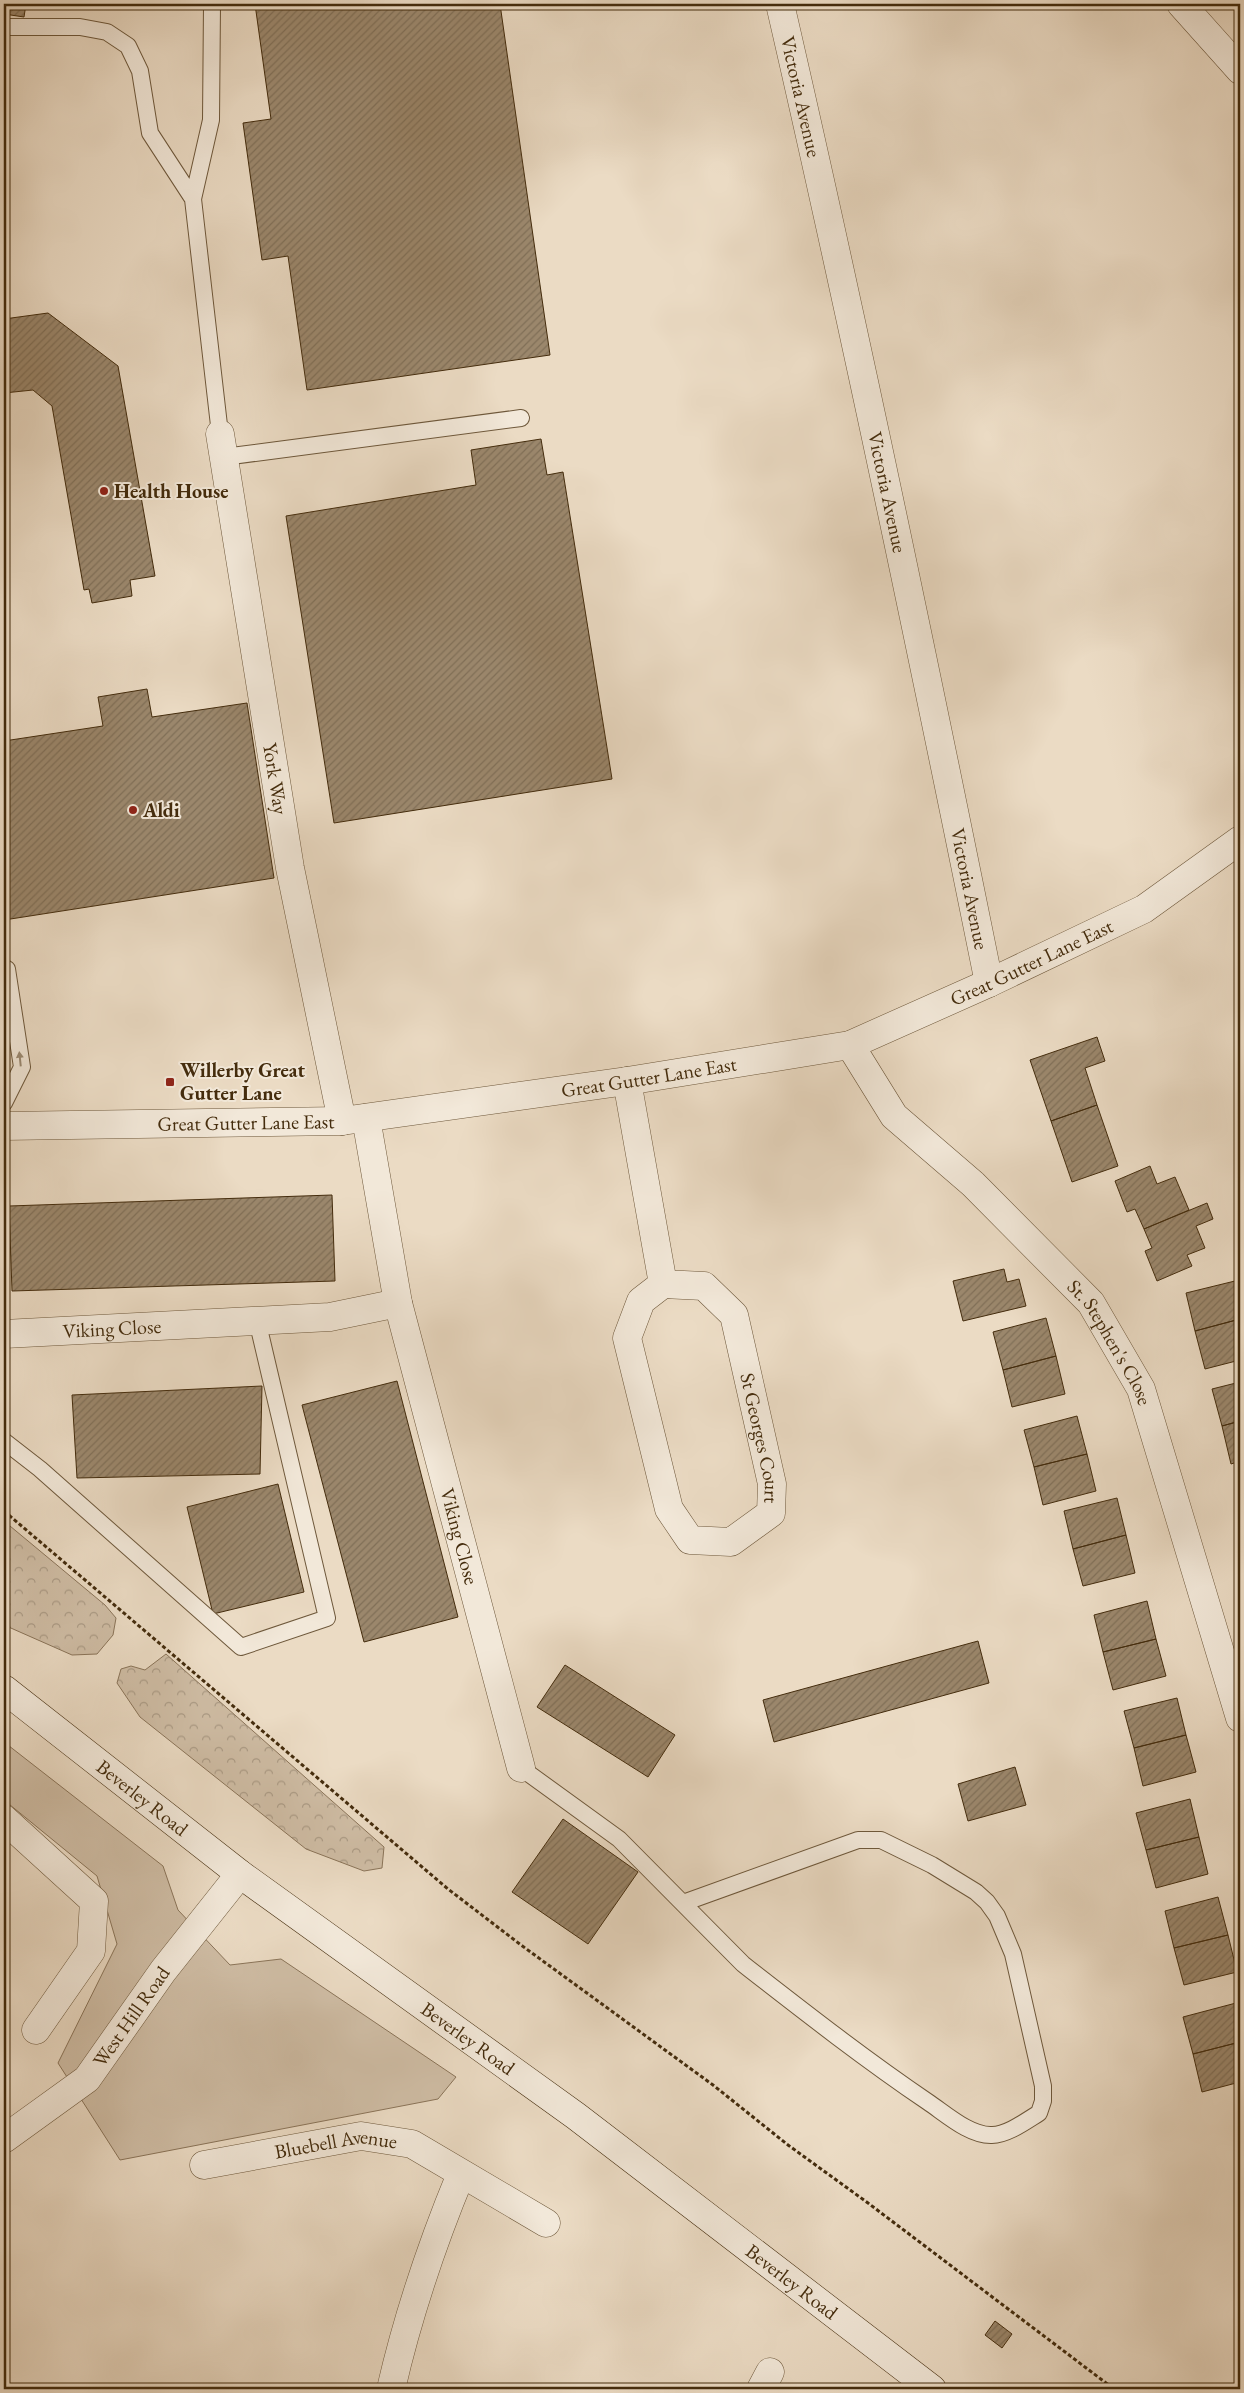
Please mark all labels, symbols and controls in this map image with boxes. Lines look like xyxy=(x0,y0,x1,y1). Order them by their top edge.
street label: Victoria Avenue xyxy=(775,34,827,160)
street label: Victoria Avenue xyxy=(862,429,913,555)
place label: Health House xyxy=(114,478,229,504)
marker: Health House xyxy=(98,485,110,497)
street label: York Way xyxy=(257,741,294,817)
place label: Aldi xyxy=(142,797,180,823)
marker: Aldi xyxy=(127,804,139,816)
street label: Victoria Avenue xyxy=(945,826,995,952)
street label: Great Gutter Lane East xyxy=(946,913,1118,1012)
one-way arrow xyxy=(16,1050,24,1066)
street label: Great Gutter Lane East xyxy=(559,1050,739,1103)
place label: Willerby Great Gutter Lane xyxy=(180,1057,306,1106)
marker: Willerby Great Gutter Lane xyxy=(164,1076,176,1088)
street label: Great Gutter Lane East xyxy=(157,1108,335,1137)
street label: St. Stephen's Close xyxy=(1062,1274,1158,1408)
street label: Viking Close xyxy=(62,1313,162,1344)
street label: St Georges Court xyxy=(734,1370,785,1504)
street label: Viking Close xyxy=(435,1485,485,1587)
street label: Beverley Road xyxy=(91,1754,194,1842)
street label: West Hill Road xyxy=(87,1960,176,2072)
street label: Beverley Road xyxy=(416,1996,521,2081)
street label: Bluebell Avenue xyxy=(272,2123,399,2165)
street label: Beverley Road xyxy=(740,2238,844,2326)

